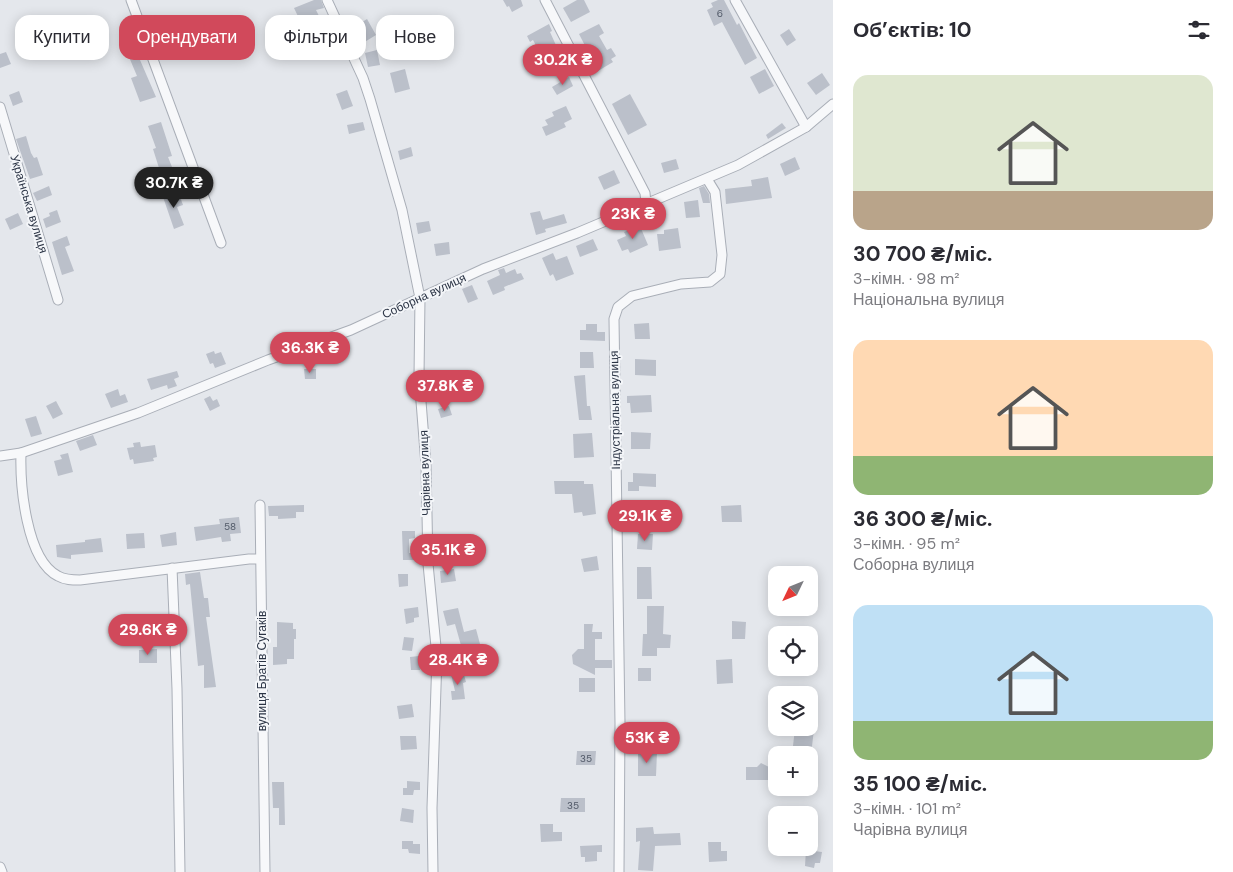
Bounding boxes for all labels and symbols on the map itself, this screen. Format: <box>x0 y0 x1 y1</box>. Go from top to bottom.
house number: 6 <box>717 7 723 20</box>
pin: 30.2K ₴ <box>517 44 609 86</box>
street label: Українська вулиця <box>6 153 52 255</box>
pin: 30.7K ₴ <box>128 166 220 209</box>
pin: 23K ₴ <box>598 198 668 240</box>
street label: Соборна вулиця <box>379 270 469 322</box>
pin: 36.3K ₴ <box>264 332 356 374</box>
street label: Індустріальна вулиця <box>606 350 624 470</box>
pin: 37.8K ₴ <box>399 370 491 412</box>
street label: Чарівна вулиця <box>416 430 434 516</box>
pin: 29.1K ₴ <box>599 500 691 542</box>
house number: 58 <box>224 520 236 533</box>
pin: 35.1K ₴ <box>402 534 494 576</box>
north arrow <box>768 566 818 616</box>
street label: вулиця Братів Сугаків <box>254 611 270 731</box>
pin: 29.6K ₴ <box>102 614 194 656</box>
pin: 28.4K ₴ <box>412 644 504 686</box>
pin: 53K ₴ <box>612 722 682 764</box>
house number: 35 <box>580 752 592 765</box>
house number: 35 <box>567 799 579 812</box>

